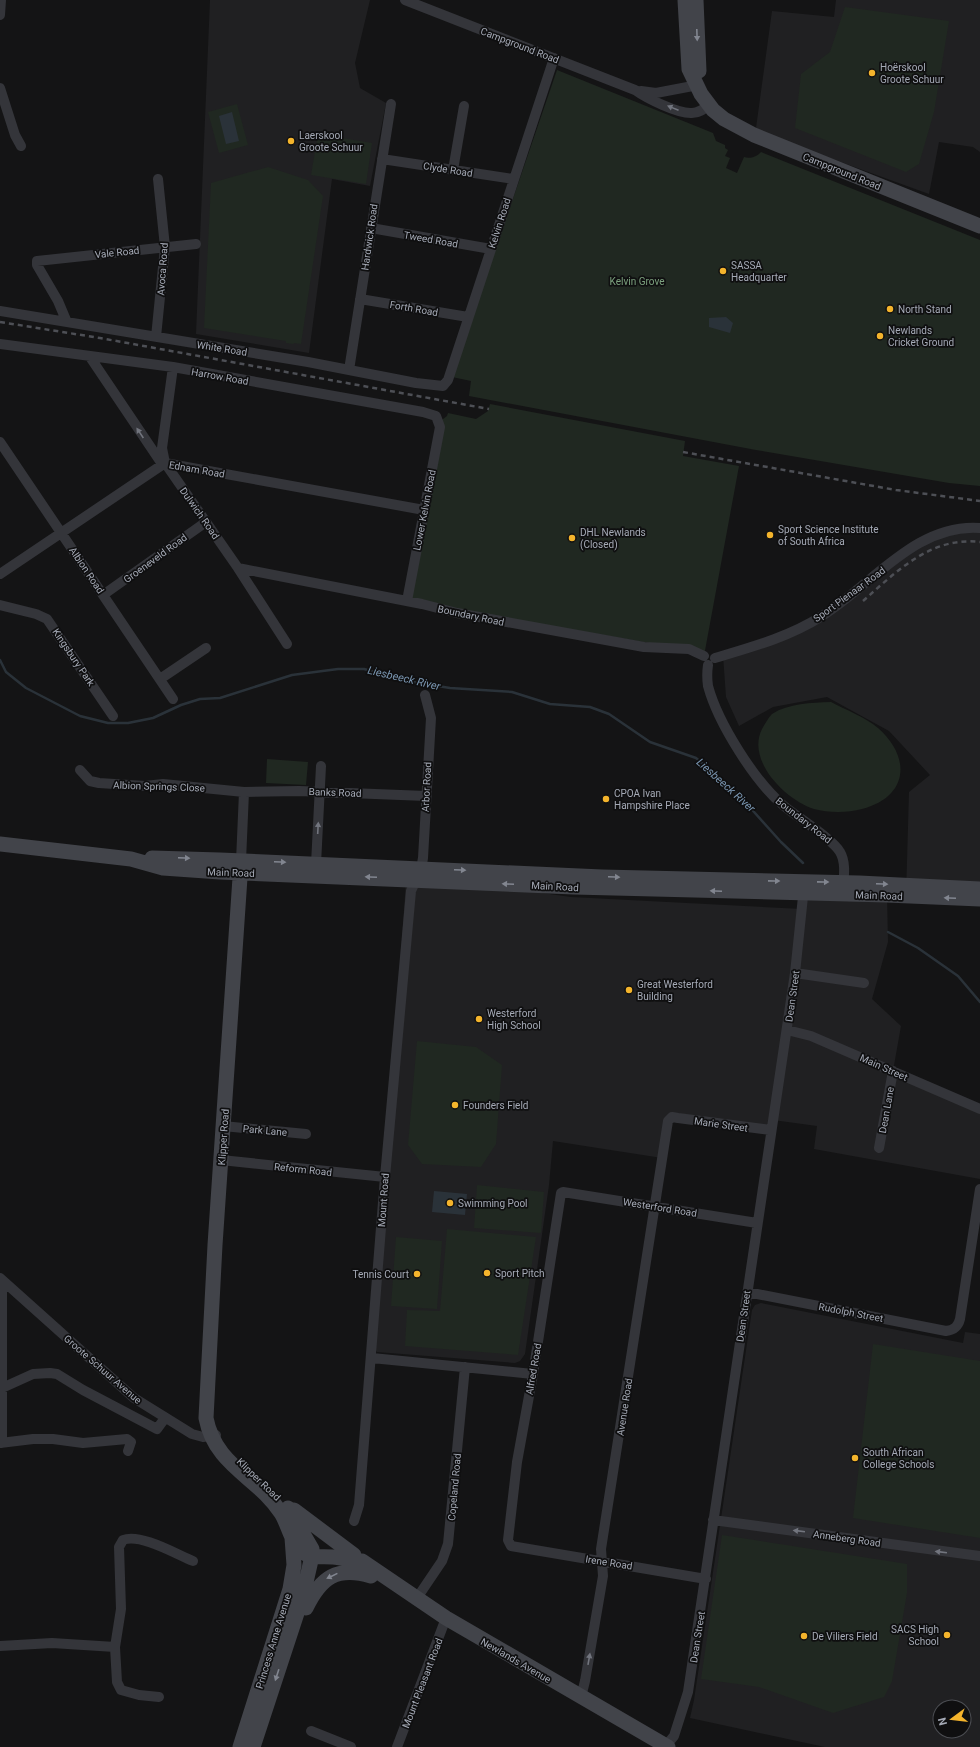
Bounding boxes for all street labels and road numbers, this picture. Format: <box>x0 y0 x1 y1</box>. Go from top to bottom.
street label: Campground Road <box>479 25 561 65</box>
street label: Campground Road <box>801 151 882 192</box>
street label: Clyde Road <box>422 160 473 179</box>
street label: Kelvin Road <box>486 197 513 250</box>
street label: Hardwick Road <box>359 203 380 271</box>
street label: Tweed Road <box>403 229 459 250</box>
street label: Avoca Road <box>155 242 170 296</box>
street label: Vale Road <box>94 245 140 260</box>
street label: Forth Road <box>389 299 439 318</box>
street label: White Road <box>196 339 248 358</box>
street label: Harrow Road <box>190 366 249 387</box>
street label: Ednam Road <box>168 459 226 480</box>
street label: Lower Kelvin Road <box>411 469 438 551</box>
street label: Dulwich Road <box>178 485 221 541</box>
street label: Groeneveld Road <box>122 532 189 585</box>
street label: Albion Road <box>67 545 106 596</box>
street label: Sport Pienaar Road <box>811 565 887 624</box>
street label: Boundary Road <box>437 603 505 628</box>
street label: Kingsbury Park <box>50 626 97 689</box>
street label: Arbor Road <box>420 762 433 812</box>
street label: Albion Springs Close <box>113 779 205 794</box>
street label: Banks Road <box>308 786 362 799</box>
street label: Boundary Road <box>774 795 834 846</box>
street label: Main Road <box>207 866 255 879</box>
street label: Main Road <box>531 880 579 893</box>
street label: Main Road <box>855 889 903 902</box>
street label: Dean Street <box>783 970 802 1022</box>
street label: Main Street <box>858 1052 909 1083</box>
street label: Dean Lane <box>877 1086 896 1134</box>
street label: Klipper Road <box>216 1108 231 1166</box>
street label: Marie Street <box>693 1115 749 1134</box>
street label: Park Lane <box>242 1123 287 1138</box>
street label: Reform Road <box>273 1161 332 1178</box>
street label: Mount Road <box>376 1173 391 1227</box>
street label: Westerford Road <box>622 1196 698 1219</box>
street label: Dean Street <box>734 1290 753 1342</box>
street label: Rudolph Street <box>818 1301 884 1324</box>
street label: Groote Schuur Avenue <box>62 1333 144 1406</box>
street label: Alfred Road <box>524 1342 543 1396</box>
street label: Avenue Road <box>615 1378 634 1437</box>
street label: Copeland Road <box>446 1453 463 1521</box>
street label: Klipper Road <box>235 1456 283 1503</box>
street label: Anneberg Road <box>812 1528 881 1549</box>
street label: Irene Road <box>585 1553 633 1572</box>
street label: Princess Anne Avenue <box>254 1592 293 1690</box>
street label: Dean Street <box>688 1611 707 1663</box>
street label: Newlands Avenue <box>479 1636 553 1685</box>
street label: Mount Pleasant Road <box>400 1637 445 1730</box>

